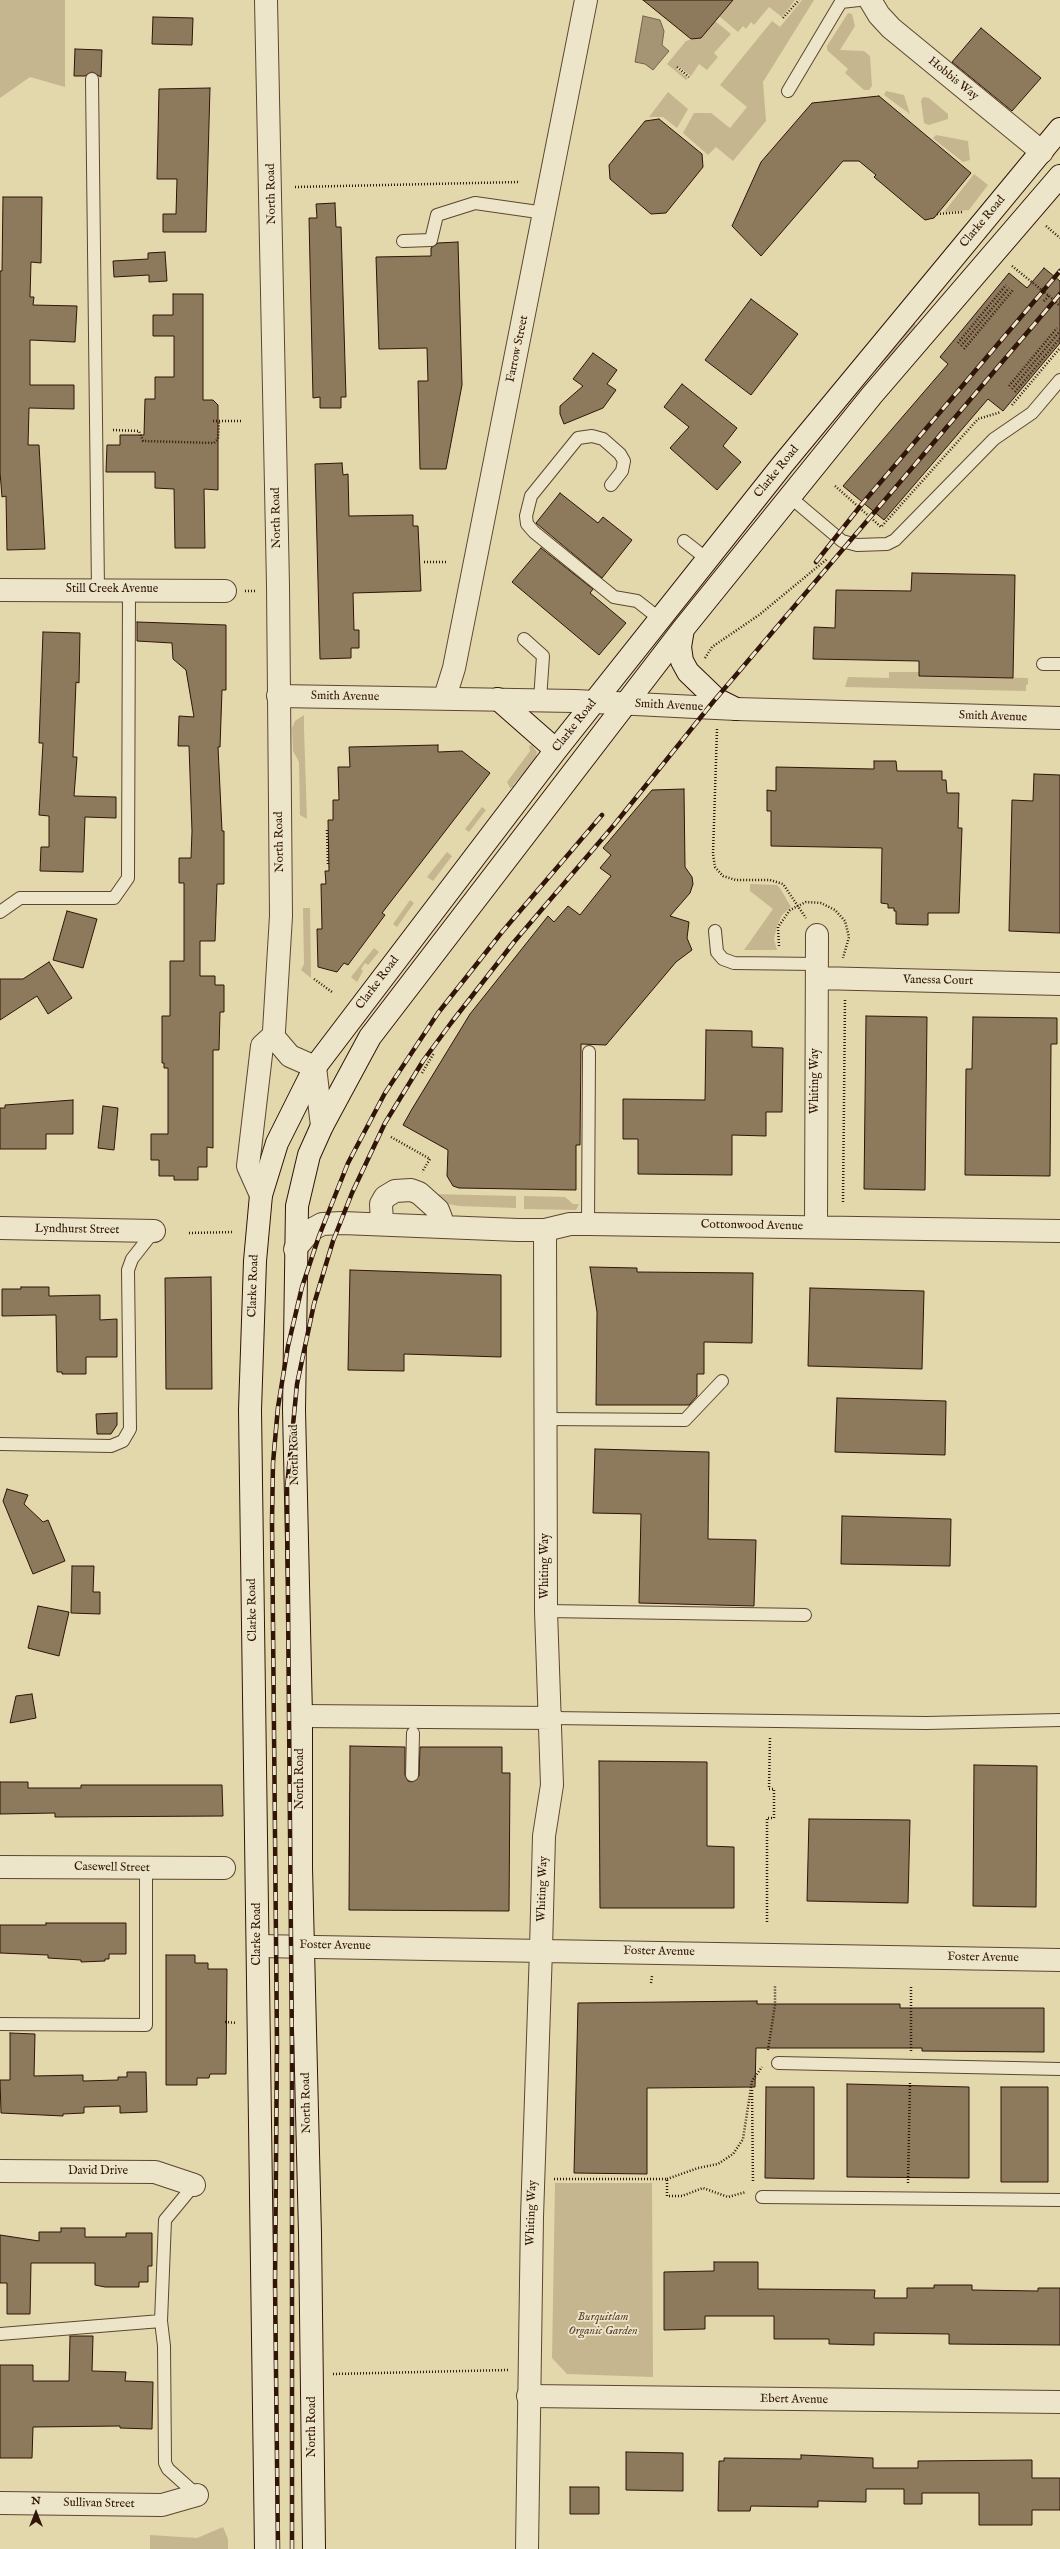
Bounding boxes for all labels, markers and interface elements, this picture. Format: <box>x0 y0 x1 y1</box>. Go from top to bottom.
street label: Hobbis Way <box>925 54 981 104</box>
street label: North Road <box>264 163 280 225</box>
street label: Clarke Road <box>957 193 1009 251</box>
street label: Farrow Street <box>504 314 532 384</box>
street label: Clarke Road <box>752 443 802 501</box>
street label: North Road <box>269 487 285 549</box>
street label: Still Creek Avenue <box>66 583 158 597</box>
street label: Smith Avenue <box>311 689 379 705</box>
street label: Clarke Road <box>550 697 600 755</box>
street label: Smith Avenue <box>634 697 704 715</box>
street label: Smith Avenue <box>959 709 1027 725</box>
street label: North Road <box>272 811 288 873</box>
street label: Clarke Road <box>353 954 403 1012</box>
street label: Vanessa Court <box>903 973 973 989</box>
street label: Whiting Way <box>809 1048 823 1114</box>
street label: Cottonwood Avenue <box>701 1218 803 1234</box>
street label: Lyndhurst Street <box>35 1222 119 1238</box>
street label: Clarke Road <box>246 1254 262 1318</box>
street label: North Road <box>287 1424 303 1486</box>
street label: Whiting Way <box>539 1533 553 1599</box>
street label: Clarke Road <box>245 1578 261 1642</box>
street label: North Road <box>294 1748 308 1810</box>
street label: Whiting Way <box>535 1856 551 1922</box>
street label: Casewell Street <box>74 1860 150 1876</box>
street label: Clarke Road <box>251 1902 265 1966</box>
street label: Foster Avenue <box>299 1938 371 1954</box>
street label: Foster Avenue <box>623 1944 695 1960</box>
street label: Foster Avenue <box>947 1950 1019 1966</box>
street label: North Road <box>299 2072 315 2134</box>
street label: David Drive <box>68 2165 128 2179</box>
street label: Whiting Way <box>524 2180 540 2246</box>
park label: Burquitlam Organic Garden <box>568 2311 638 2339</box>
street label: Ebert Avenue <box>760 2392 828 2408</box>
street label: North Road <box>306 2396 320 2458</box>
north arrow <box>16 2493 56 2533</box>
text: N <box>31 2494 41 2508</box>
street label: Sullivan Street <box>63 2496 135 2512</box>

